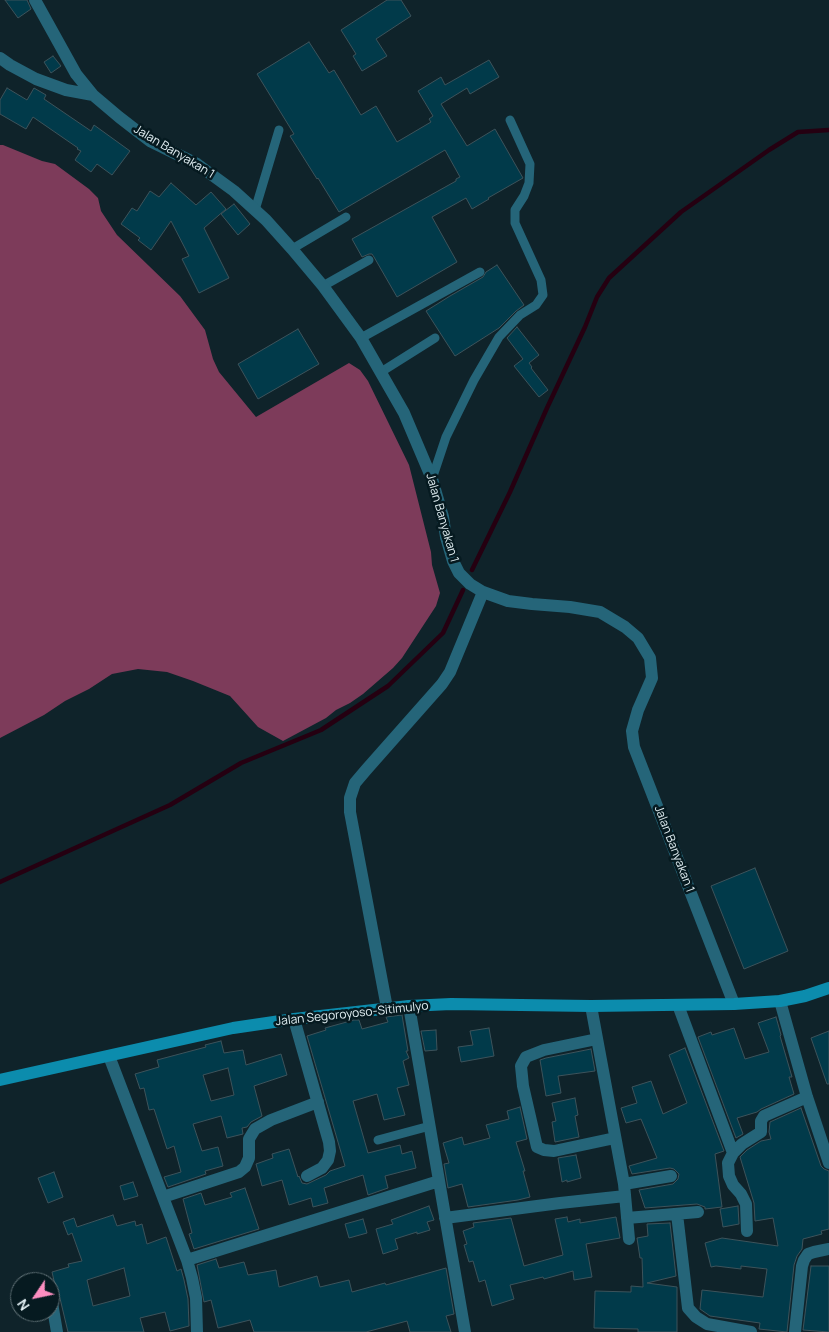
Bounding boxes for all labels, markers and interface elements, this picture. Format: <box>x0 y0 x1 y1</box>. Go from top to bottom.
street label: Jalan Banyakan 1 <box>131 122 217 182</box>
street label: Jalan Banyakan 1 <box>422 472 462 564</box>
street label: Jalan Banyakan 1 <box>651 804 697 894</box>
street label: Jalan Segoroyoso-Sitimulyo <box>275 999 429 1029</box>
north arrow <box>10 1272 60 1322</box>
text: N <box>12 1296 34 1315</box>

